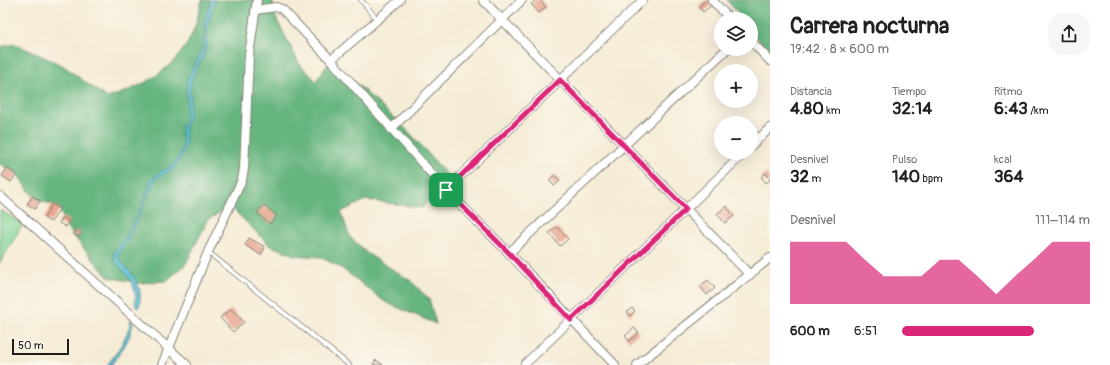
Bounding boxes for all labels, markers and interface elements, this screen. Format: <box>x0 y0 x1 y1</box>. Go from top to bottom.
map controls <box>714 12 758 160</box>
button: layers <box>714 12 758 56</box>
text: Carrera nocturna <box>790 12 949 40</box>
button: share <box>1048 13 1090 55</box>
text: 19:42 · 8 × 600 m <box>790 41 889 57</box>
button: + <box>714 64 758 108</box>
text: Distancia <box>790 85 832 98</box>
text: Tiempo <box>892 85 926 98</box>
text: Ritmo <box>994 85 1022 98</box>
text: 4.80 <box>790 98 824 119</box>
text: 32:14 <box>892 98 932 119</box>
text: 6:43 <box>994 98 1028 119</box>
text: km <box>824 104 841 117</box>
text: /km <box>1028 104 1048 117</box>
button: − <box>714 116 758 160</box>
text: Desnivel <box>790 153 829 166</box>
text: Pulso <box>892 153 917 166</box>
text: kcal <box>994 153 1012 166</box>
text: 32 <box>790 166 809 187</box>
text: 140 <box>892 166 920 187</box>
text: 364 <box>994 166 1023 187</box>
text: m <box>809 172 821 185</box>
text: bpm <box>920 172 943 185</box>
pin <box>429 173 463 207</box>
icon: arrive <box>435 179 457 201</box>
text: Desnivel <box>790 212 836 228</box>
text: 111–114 m <box>1035 212 1090 228</box>
text: 600 m <box>790 323 830 339</box>
text: 6:51 <box>854 323 877 339</box>
scale bar <box>12 337 69 356</box>
text: 50 m <box>18 339 44 352</box>

